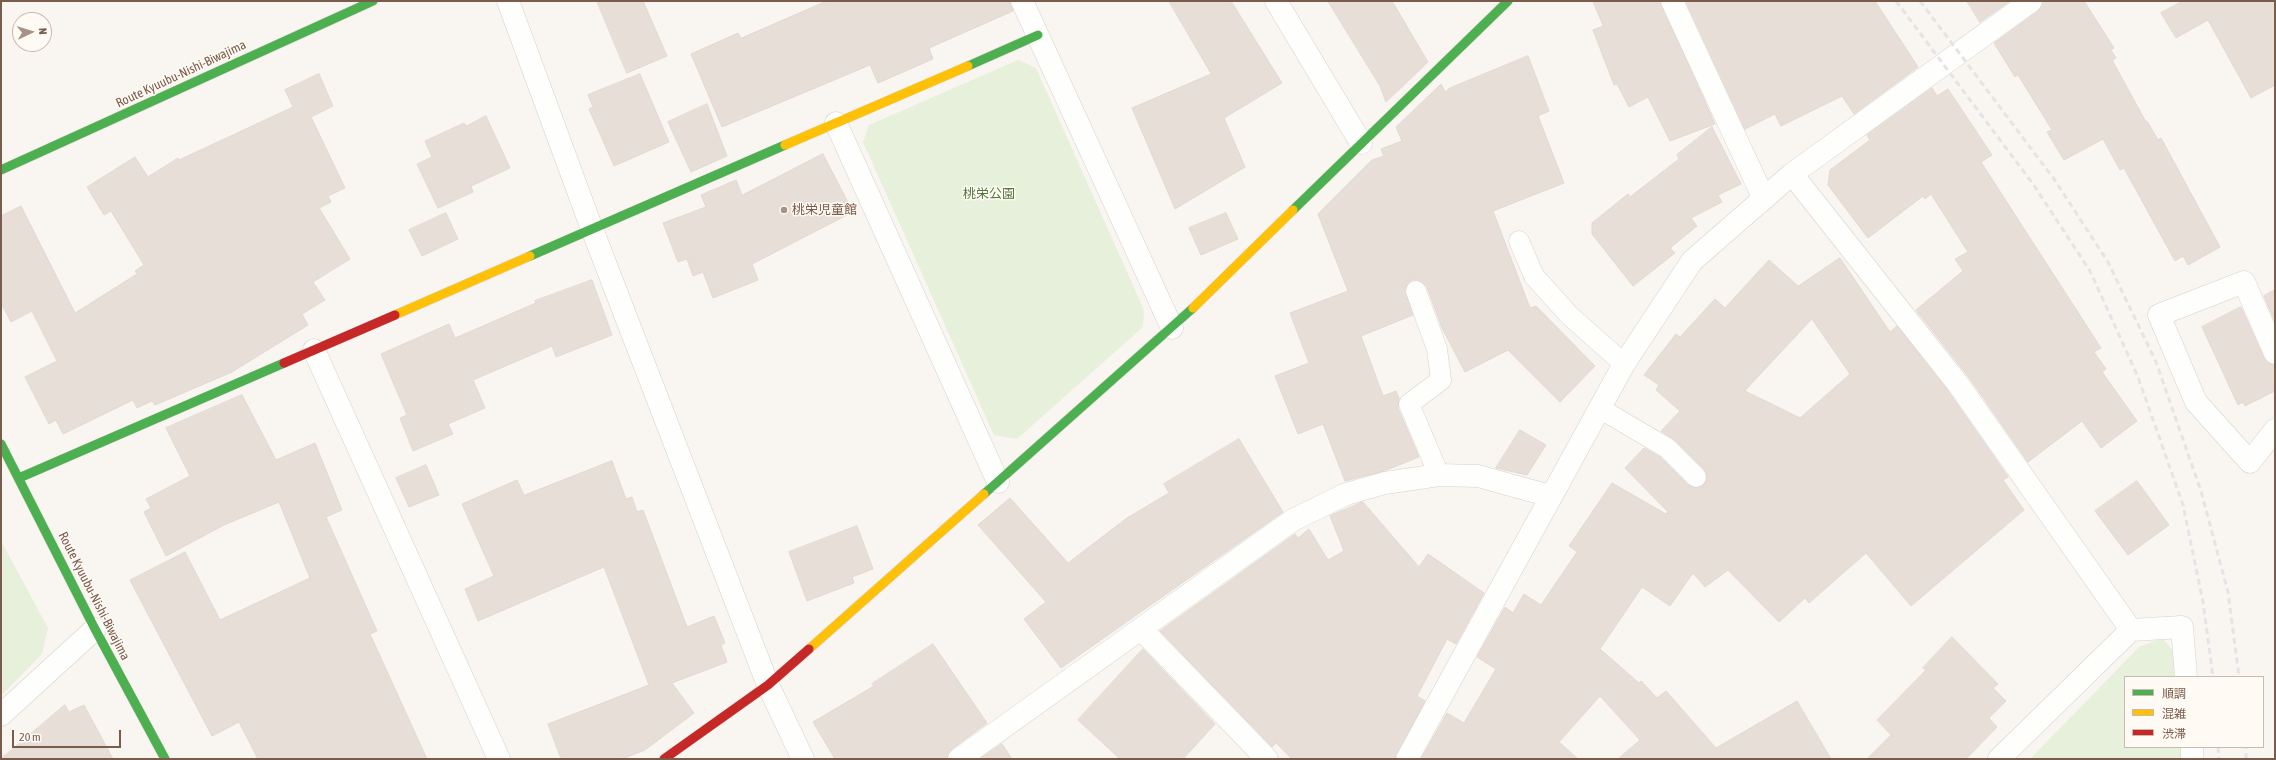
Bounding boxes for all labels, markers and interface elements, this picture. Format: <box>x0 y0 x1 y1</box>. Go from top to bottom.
north arrow <box>12 12 52 52</box>
text: N <box>37 28 49 35</box>
street label: Route Kyuubu-Nishi-Biwajima <box>113 37 249 111</box>
park label: 桃栄公園 <box>963 186 1015 202</box>
place label: 桃栄児童館 <box>792 202 857 218</box>
marker: 桃栄児童館 <box>779 205 789 215</box>
street label: Route Kyuubu-Nishi-Biwajima <box>55 529 133 663</box>
legend <box>2124 676 2264 748</box>
text: 順調 <box>2162 687 2186 701</box>
text: 混雑 <box>2162 707 2186 721</box>
scale bar <box>14 722 123 748</box>
text: 渋滞 <box>2162 727 2186 741</box>
text: 20 m <box>19 730 41 744</box>

